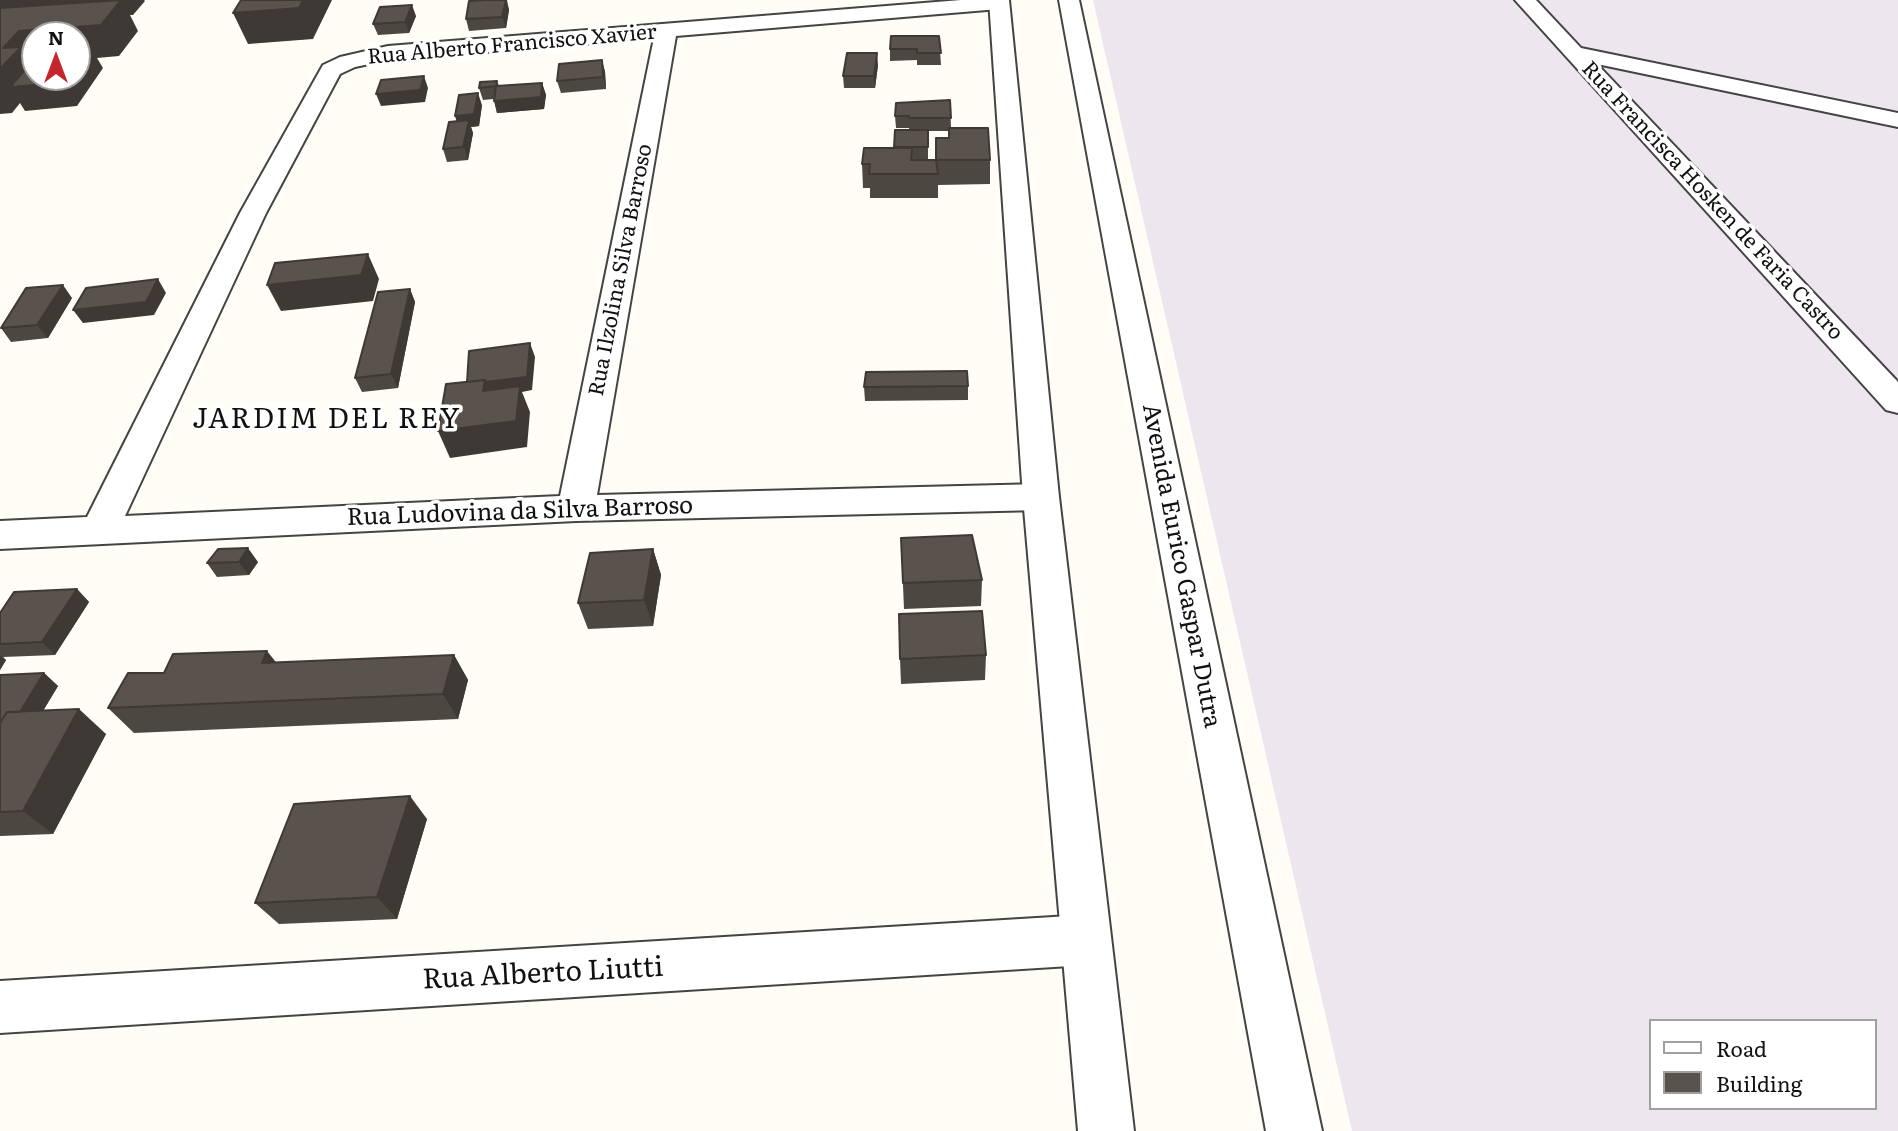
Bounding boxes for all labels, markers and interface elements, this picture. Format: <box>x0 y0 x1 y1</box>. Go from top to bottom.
street label: Rua Alberto Francisco Xavier <box>366 20 658 70</box>
north arrow <box>21 21 91 91</box>
text: N <box>48 23 64 51</box>
street label: Rua Francisca Hosken de Faria Castro <box>1576 56 1848 346</box>
street label: Rua Ilzolina Silva Barroso <box>584 142 658 398</box>
street label: Avenida Eurico Gaspar Dutra <box>1135 402 1227 730</box>
district label: JARDIM DEL REY <box>194 403 460 437</box>
street label: Rua Ludovina da Silva Barroso <box>346 492 694 532</box>
street label: Rua Alberto Liutti <box>422 951 664 997</box>
legend <box>1650 1019 1877 1110</box>
text: Road <box>1716 1032 1767 1063</box>
text: Building <box>1716 1067 1802 1098</box>

